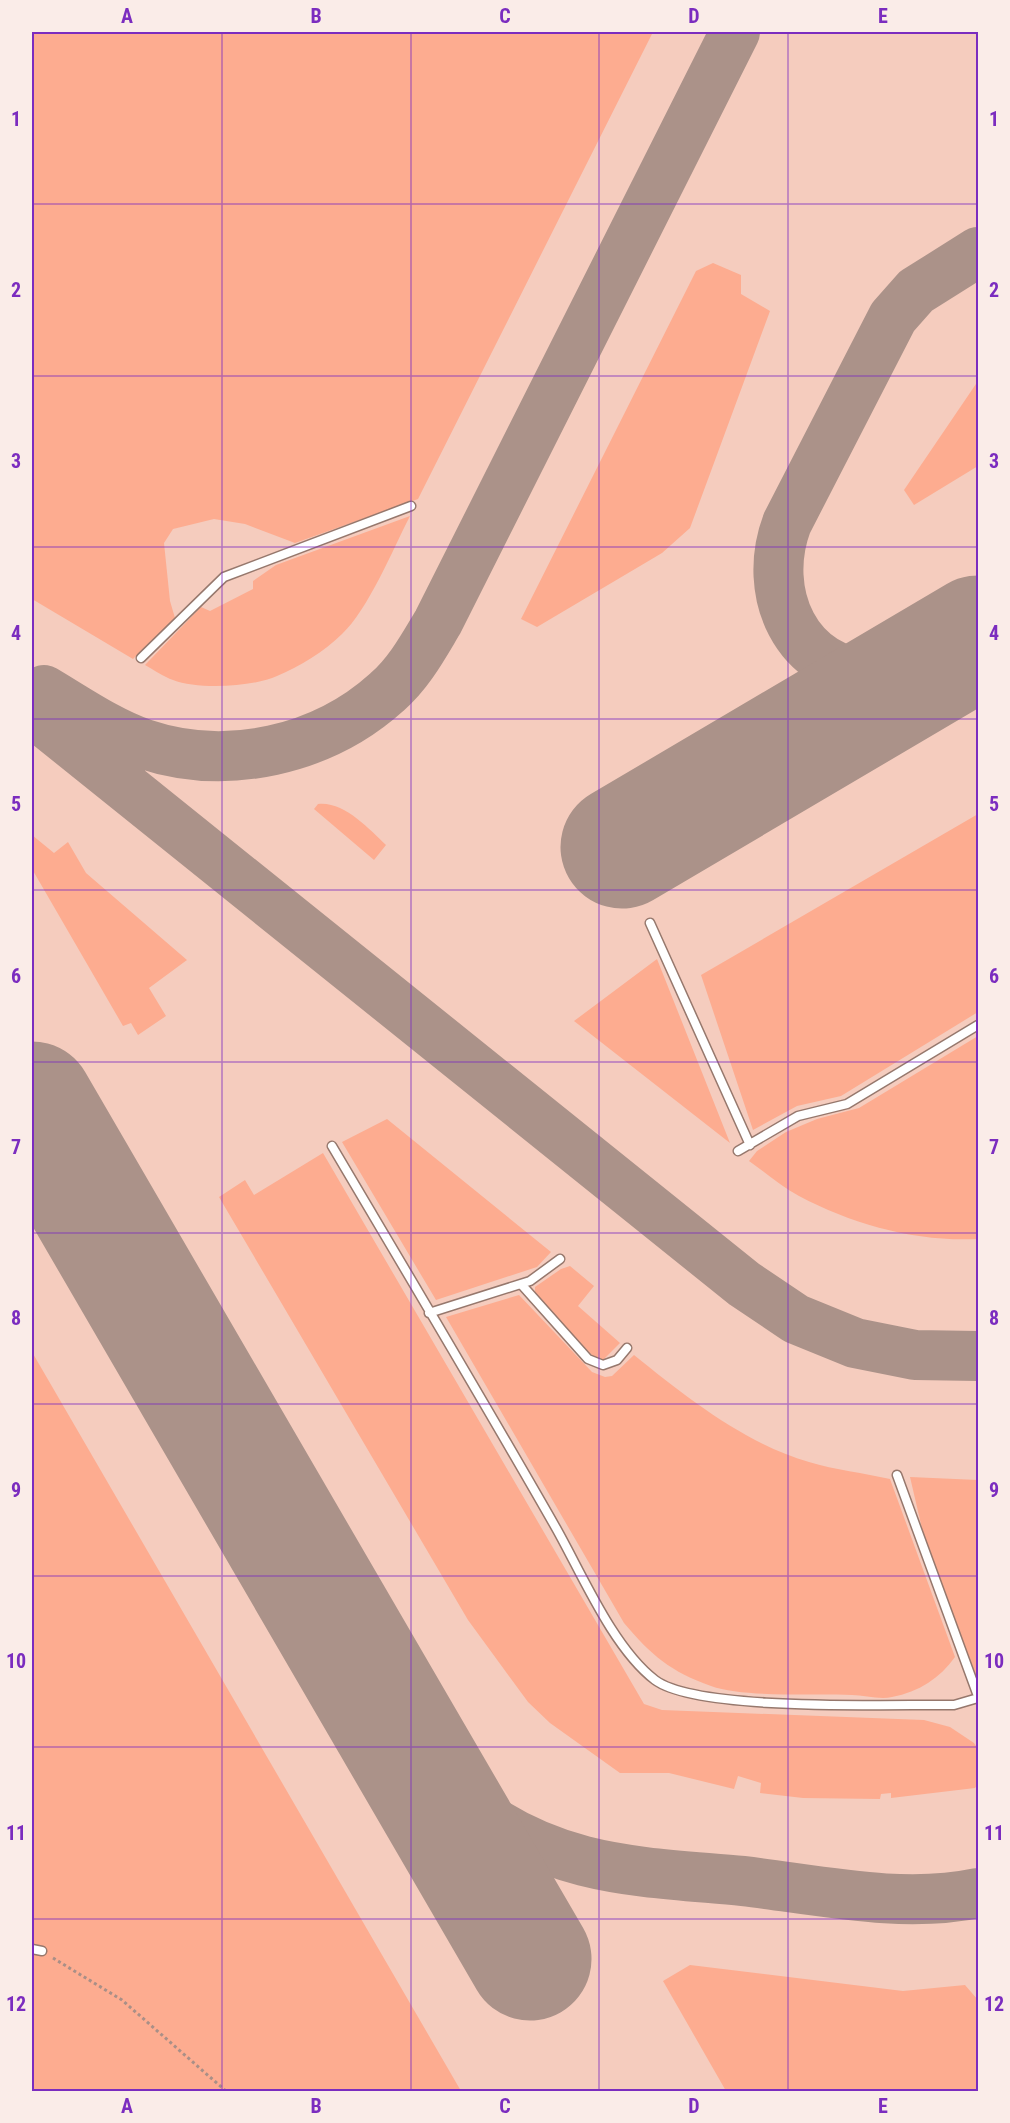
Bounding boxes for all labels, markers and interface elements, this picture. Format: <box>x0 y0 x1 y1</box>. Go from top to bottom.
text: A <box>121 4 133 28</box>
text: B <box>310 4 322 28</box>
text: C <box>499 4 511 28</box>
text: D <box>688 4 700 28</box>
text: E <box>878 4 888 28</box>
text: 1 <box>11 107 21 131</box>
text: 1 <box>989 107 999 131</box>
text: 2 <box>11 278 21 302</box>
text: 2 <box>989 278 999 302</box>
text: 3 <box>11 449 21 473</box>
text: 3 <box>989 449 999 473</box>
text: 4 <box>11 621 21 645</box>
text: 4 <box>989 621 999 645</box>
text: 5 <box>11 792 21 816</box>
text: 5 <box>989 792 999 816</box>
text: 6 <box>11 964 21 988</box>
text: 6 <box>989 964 999 988</box>
text: 7 <box>11 1135 21 1159</box>
text: 7 <box>989 1135 999 1159</box>
text: 8 <box>11 1306 21 1330</box>
text: 8 <box>989 1306 999 1330</box>
text: 9 <box>11 1478 21 1502</box>
text: 9 <box>989 1478 999 1502</box>
text: 10 <box>6 1649 26 1673</box>
text: 10 <box>984 1649 1004 1673</box>
text: 11 <box>6 1821 26 1845</box>
text: 11 <box>984 1821 1004 1845</box>
text: 12 <box>6 1992 26 2016</box>
text: 12 <box>984 1992 1004 2016</box>
text: A <box>121 2094 133 2118</box>
text: B <box>310 2094 322 2118</box>
text: C <box>499 2094 511 2118</box>
text: D <box>688 2094 700 2118</box>
text: E <box>878 2094 888 2118</box>

